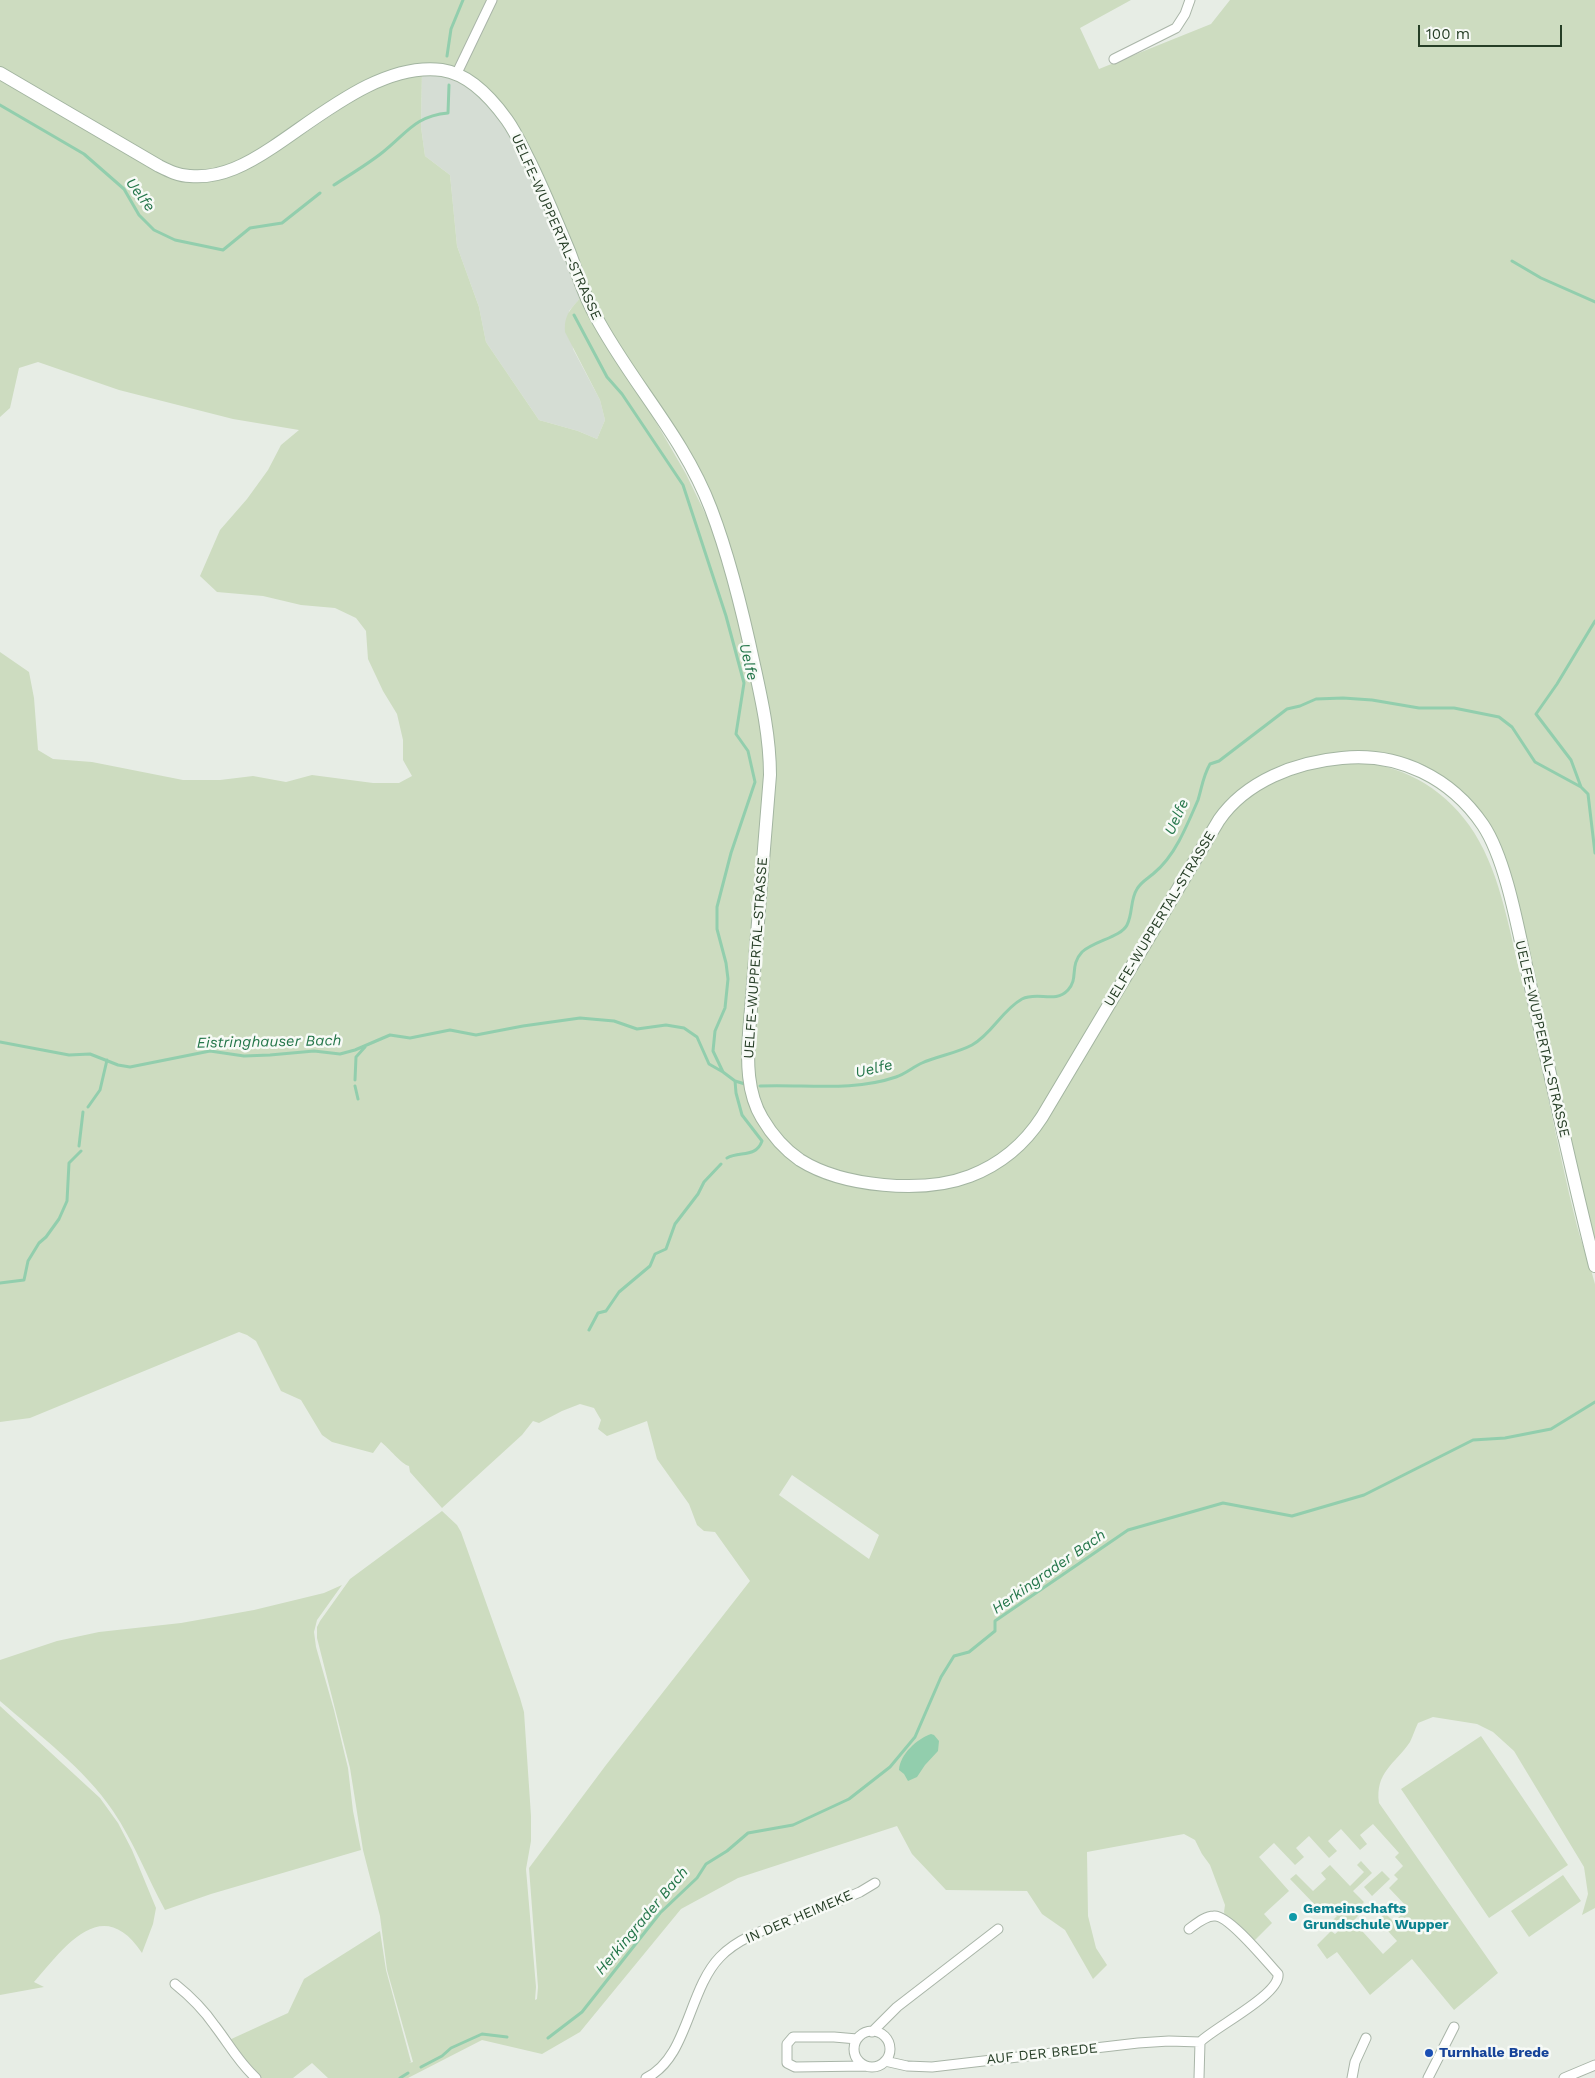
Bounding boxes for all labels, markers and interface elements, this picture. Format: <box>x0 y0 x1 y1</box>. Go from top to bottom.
scale bar <box>1420 15 1564 47</box>
text: 100 m <box>1426 25 1470 43</box>
street label: UELFE-WUPPERTAL-STRASSE <box>507 131 605 323</box>
water label: Uelfe <box>121 175 159 215</box>
water label: Uelfe <box>735 642 761 682</box>
water label: Uelfe <box>1161 796 1193 838</box>
street label: UELFE-WUPPERTAL-STRASSE <box>1101 828 1219 1010</box>
street label: UELFE-WUPPERTAL-STRASSE <box>741 857 771 1059</box>
street label: UELFE-WUPPERTAL-STRASSE <box>1511 939 1573 1139</box>
water label: Eistringhauser Bach <box>196 1032 342 1052</box>
water label: Uelfe <box>854 1056 894 1082</box>
water label: Herkingrader Bach <box>989 1526 1109 1618</box>
water label: Herkingrader Bach <box>592 1864 692 1978</box>
street label: IN DER HEIMEKE <box>743 1887 855 1947</box>
place label: Gemeinschafts Grundschule Wupper <box>1303 1901 1449 1934</box>
marker: Gemeinschafts Grundschule Wupper <box>1287 1911 1299 1923</box>
street label: AUF DER BREDE <box>986 2040 1098 2068</box>
place label: Turnhalle Brede <box>1439 2045 1549 2061</box>
marker: Turnhalle Brede <box>1423 2047 1435 2059</box>

